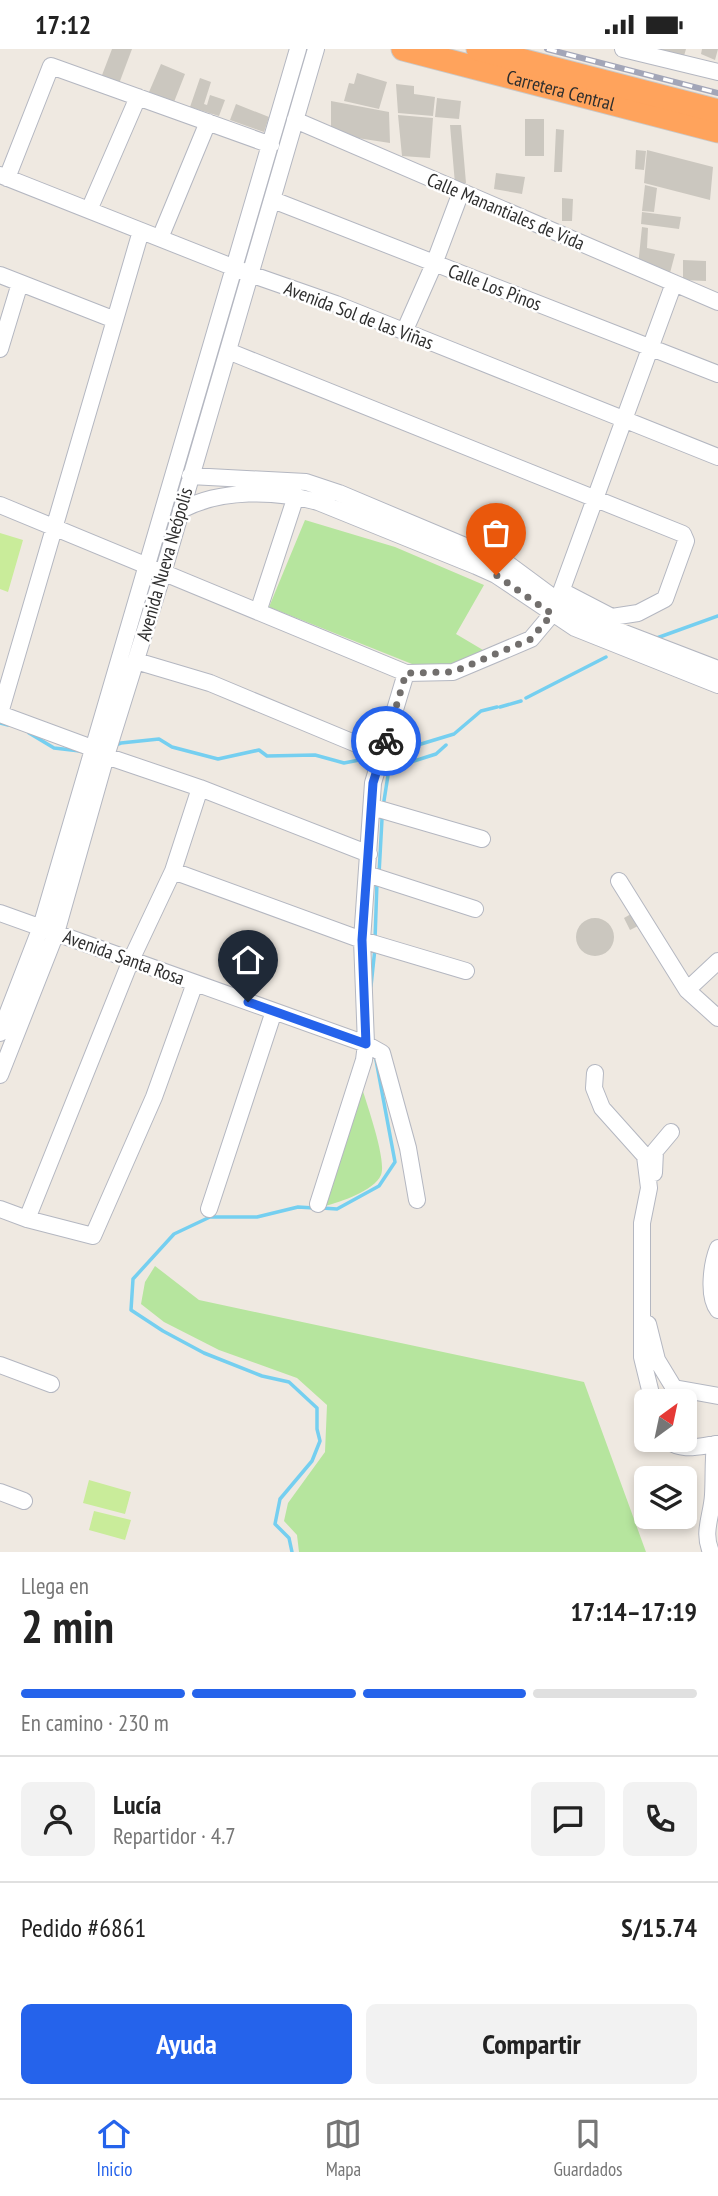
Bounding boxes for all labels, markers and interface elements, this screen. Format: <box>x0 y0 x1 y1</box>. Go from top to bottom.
text: 17:12 <box>35 8 91 41</box>
street label: Carretera Central <box>504 64 618 116</box>
street label: Calle Manantiales de Vida <box>424 167 588 255</box>
street label: Calle Los Pinos <box>445 258 545 316</box>
street label: Avenida Sol de las Viñas <box>281 275 437 355</box>
street label: Avenida Nueva Neópolis <box>131 485 197 643</box>
pin <box>466 503 526 575</box>
icon: bag <box>477 514 515 552</box>
courier <box>351 706 421 776</box>
icon: bike <box>367 722 405 760</box>
street label: Avenida Santa Rosa <box>60 924 188 990</box>
pin <box>218 930 278 1002</box>
icon: home <box>229 941 267 979</box>
north arrow <box>634 1389 696 1453</box>
map controls <box>634 1389 697 1529</box>
button: layers <box>634 1466 697 1529</box>
text: Llega en <box>21 1571 89 1600</box>
text: 17:14–17:19 <box>570 1595 697 1628</box>
text: 2 min <box>21 1596 114 1656</box>
text: En camino · 230 m <box>21 1708 169 1737</box>
button: person <box>21 1782 95 1856</box>
button: chat <box>531 1782 605 1856</box>
button: phone <box>623 1782 697 1856</box>
text: Lucía <box>113 1788 161 1821</box>
text: Repartidor · 4.7 <box>113 1821 236 1850</box>
text: Pedido #6861 <box>21 1911 146 1944</box>
text: S/15.74 <box>621 1911 697 1944</box>
button: Ayuda <box>21 2004 352 2084</box>
button: Compartir <box>366 2004 697 2084</box>
tab: Inicio <box>95 2115 133 2181</box>
tab: Mapa <box>324 2115 362 2181</box>
tab: Guardados <box>553 2115 623 2181</box>

